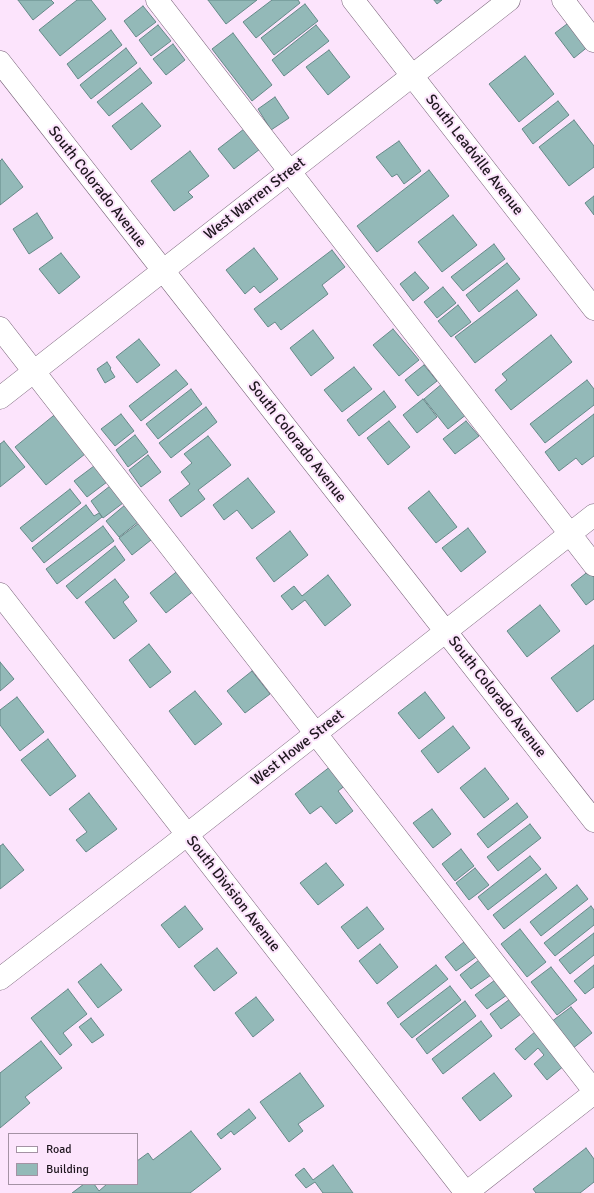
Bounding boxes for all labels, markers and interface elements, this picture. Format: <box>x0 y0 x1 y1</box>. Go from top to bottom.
street label: South Leadville Avenue <box>421 91 527 219</box>
street label: South Colorado Avenue <box>44 123 150 251</box>
street label: West Warren Street <box>201 154 309 244</box>
street label: South Colorado Avenue <box>244 378 350 506</box>
street label: South Colorado Avenue <box>444 633 550 761</box>
street label: West Howe Street <box>248 706 348 790</box>
street label: South Division Avenue <box>182 832 284 956</box>
legend <box>8 1133 138 1185</box>
text: Road <box>46 1142 72 1157</box>
text: Building <box>46 1162 89 1177</box>

